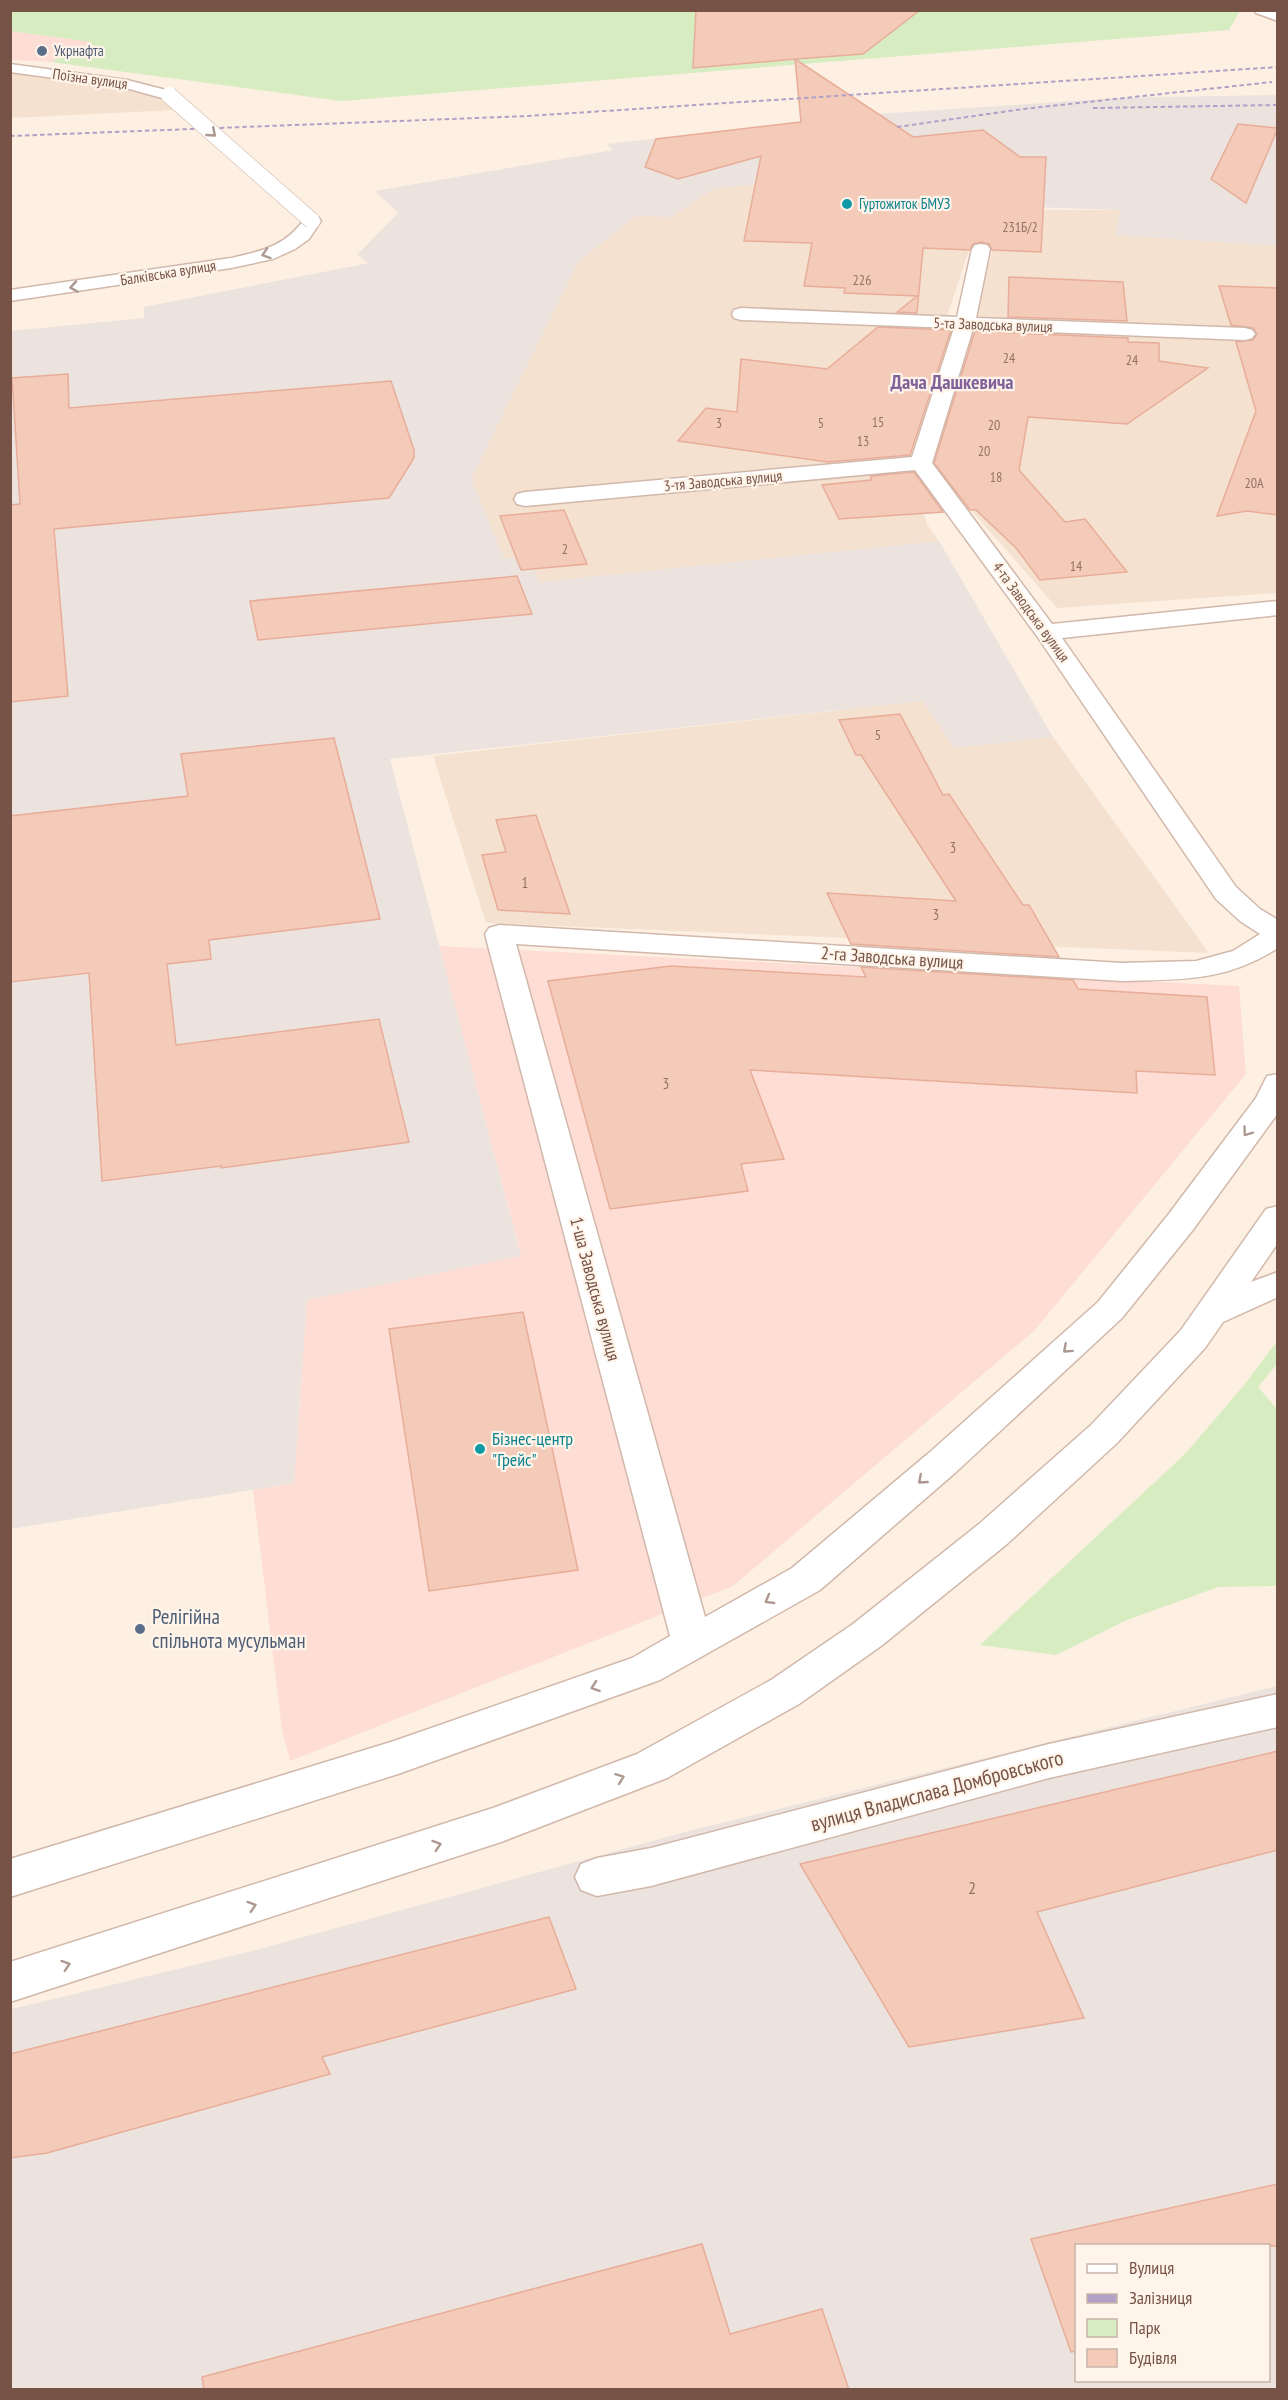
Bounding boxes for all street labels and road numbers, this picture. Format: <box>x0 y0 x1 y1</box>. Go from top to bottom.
street label: Поїзна вулиця <box>51 64 129 93</box>
street label: Балківська вулиця <box>119 256 217 289</box>
street label: 5-та Заводська вулиця <box>933 313 1053 336</box>
street label: 3-тя Заводська вулиця <box>663 466 783 495</box>
street label: 4-та Заводська вулиця <box>989 558 1074 666</box>
street label: 2-га Заводська вулиця <box>820 941 964 974</box>
street label: 1-ша Заводська вулиця <box>565 1214 626 1363</box>
street label: вулиця Владислава Домбровського <box>808 1744 1066 1837</box>

